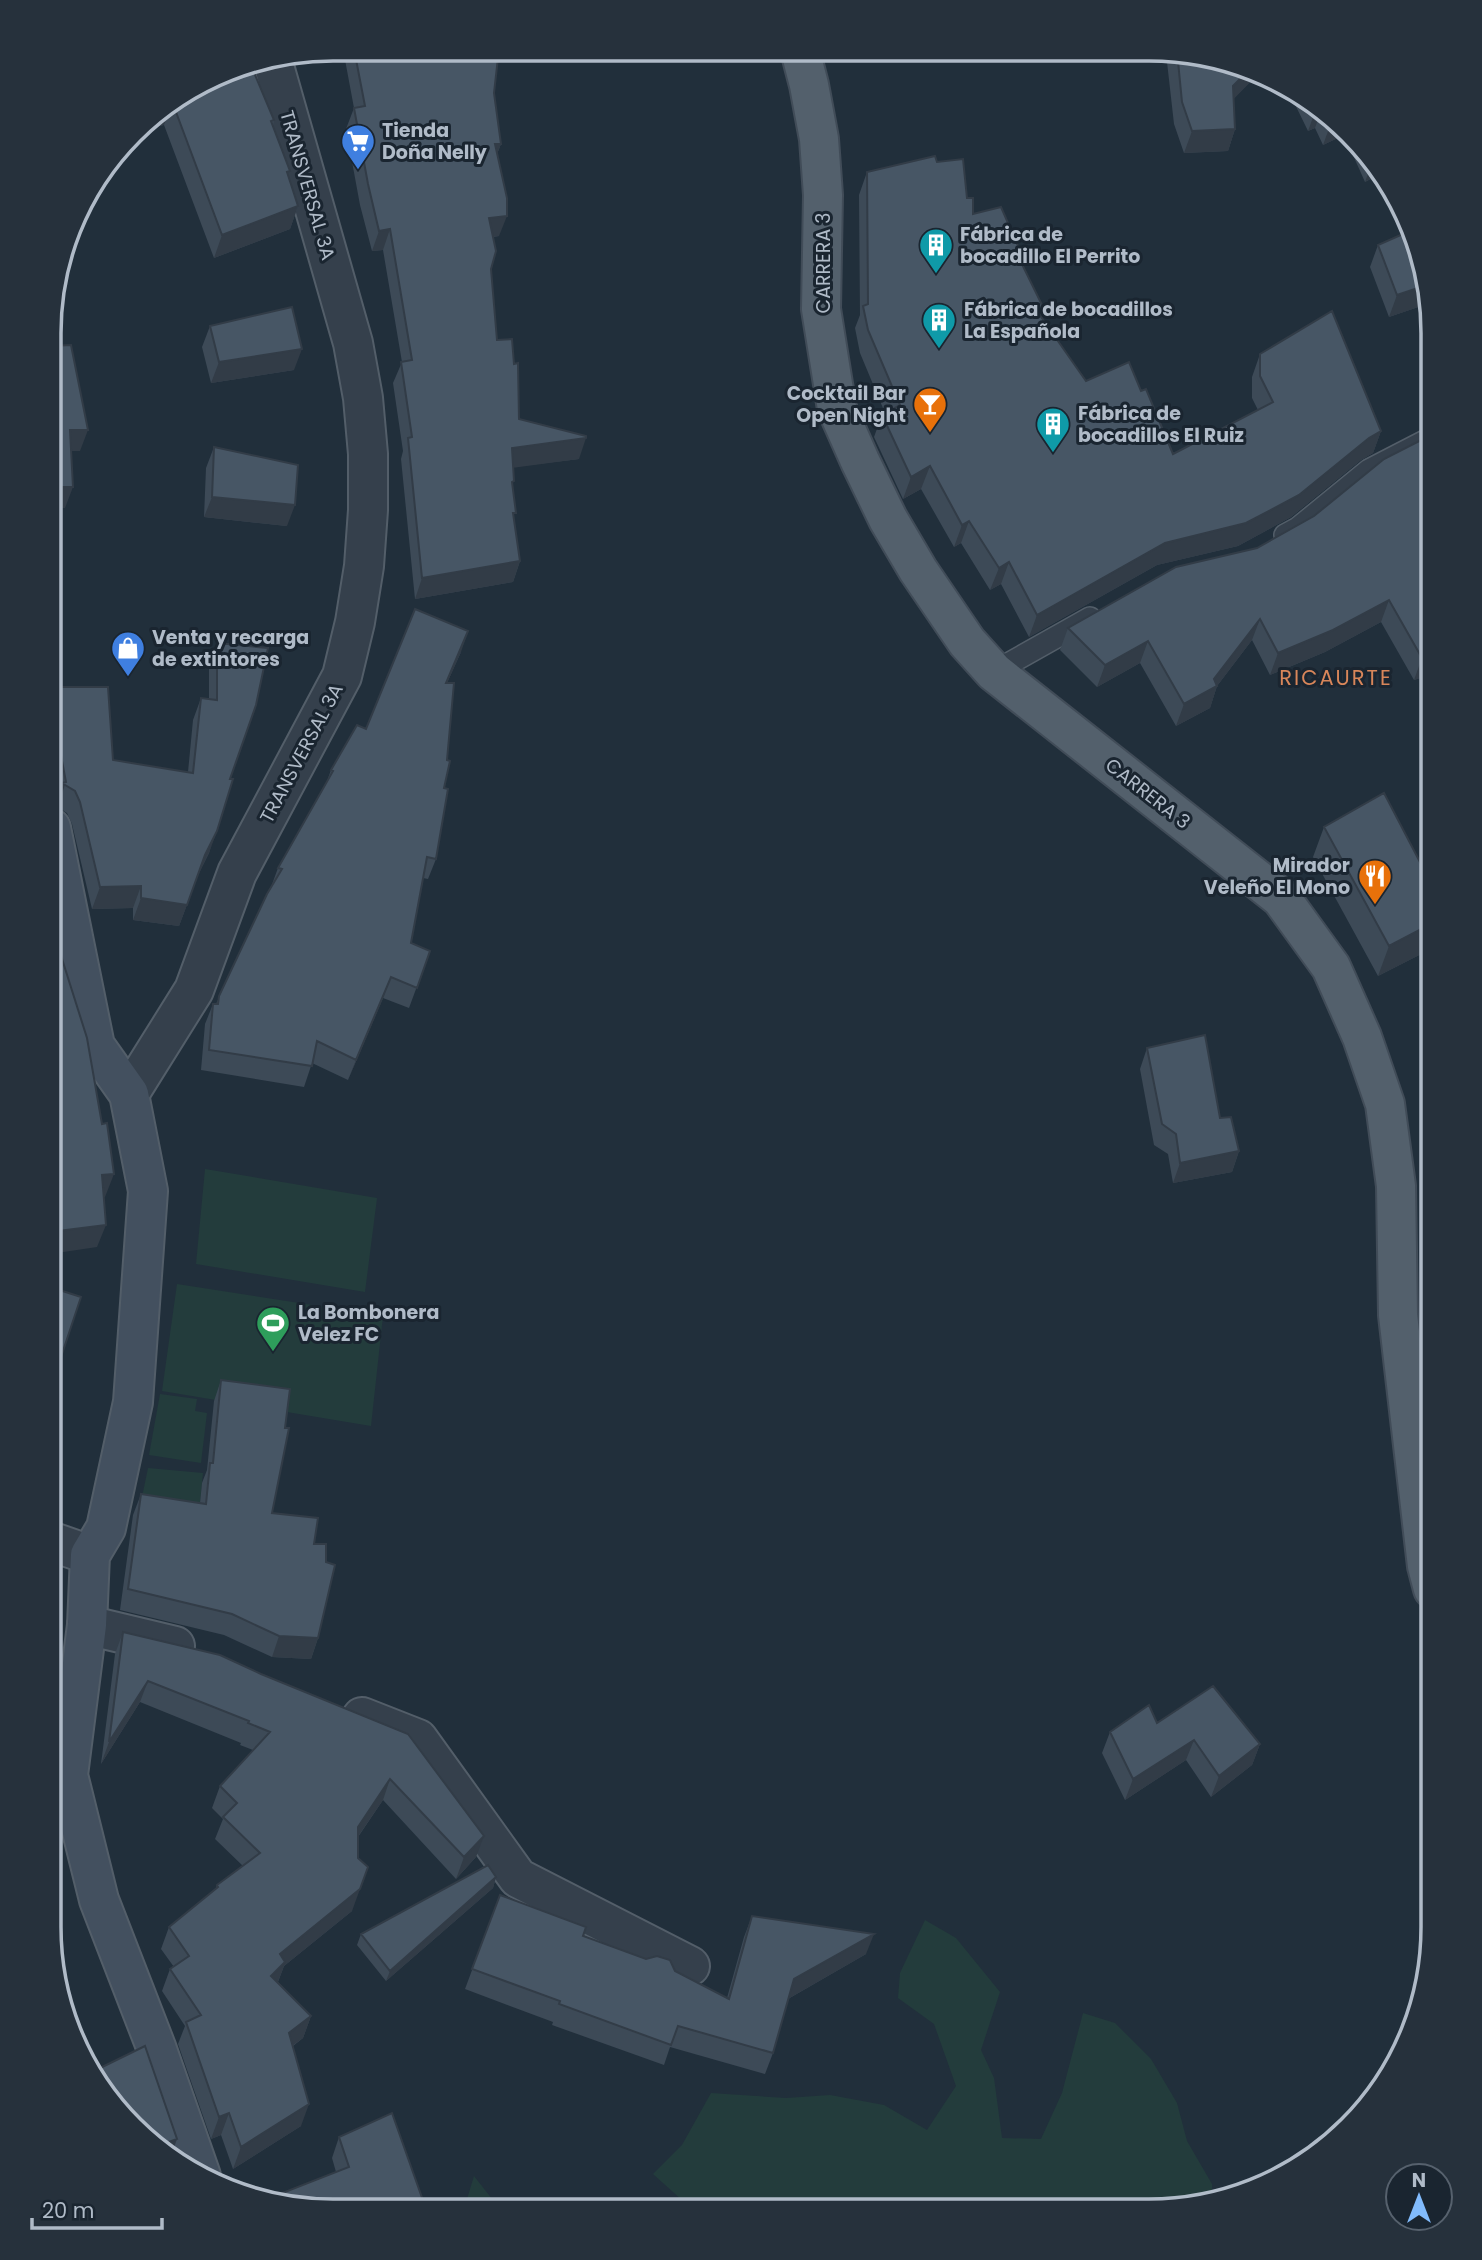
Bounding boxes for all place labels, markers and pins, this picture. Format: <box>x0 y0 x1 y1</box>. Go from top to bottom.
place label: Tienda Doña Nelly <box>382 117 488 166</box>
supermarket icon: Tienda Doña Nelly <box>339 122 377 171</box>
place label: Fábrica de bocadillo El Perrito <box>960 221 1140 270</box>
building icon: Fábrica de bocadillo El Perrito <box>917 226 955 275</box>
place label: Fábrica de bocadillos La Española <box>964 296 1173 345</box>
building icon: Fábrica de bocadillos La Española <box>920 301 958 350</box>
place label: Cocktail Bar Open Night <box>787 380 906 429</box>
bar icon: Cocktail Bar Open Night <box>911 385 949 434</box>
place label: Fábrica de bocadillos El Ruiz <box>1078 400 1244 449</box>
building icon: Fábrica de bocadillos El Ruiz <box>1034 405 1072 454</box>
place label: Venta y recarga de extintores <box>152 624 309 673</box>
shop icon: Venta y recarga de extintores <box>109 629 147 678</box>
place label: Mirador Veleño El Mono <box>1204 852 1350 901</box>
restaurant icon: Mirador Veleño El Mono <box>1356 857 1394 906</box>
place label: La Bombonera Velez FC <box>298 1299 439 1348</box>
sports icon: La Bombonera Velez FC <box>254 1304 292 1353</box>

